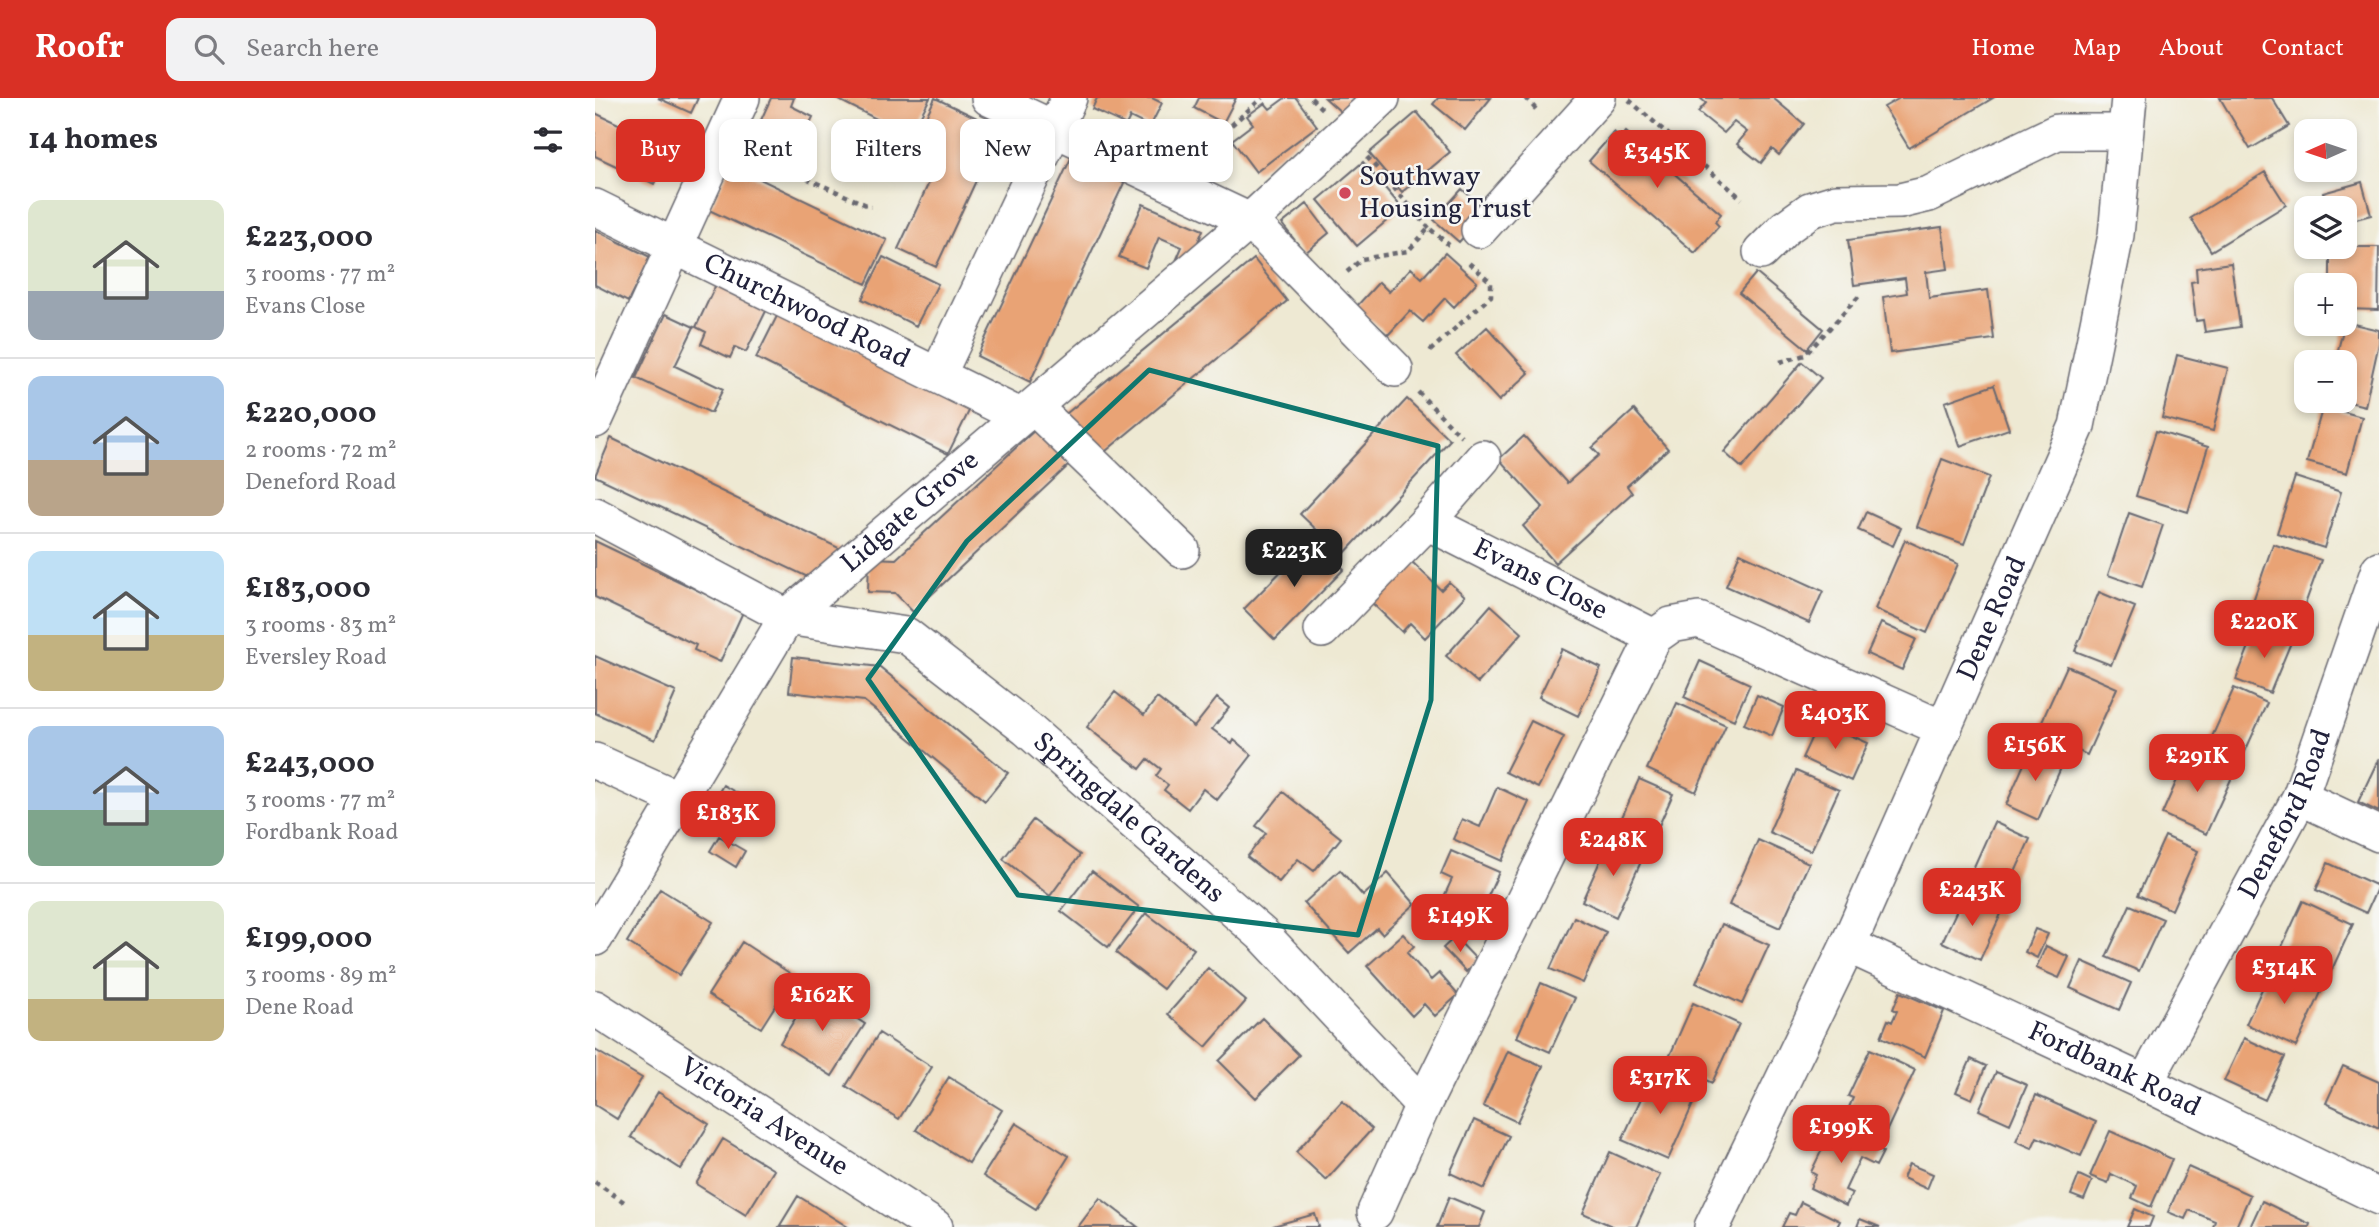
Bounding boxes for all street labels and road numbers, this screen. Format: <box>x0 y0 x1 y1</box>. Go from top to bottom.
street label: Churchwood Road <box>697 244 917 378</box>
street label: Lidgate Grove <box>832 441 988 582</box>
street label: Evans Close <box>1466 529 1615 630</box>
street label: Dene Road <box>1947 550 2037 687</box>
street label: Springdale Gardens <box>1024 723 1233 913</box>
street label: Deneford Road <box>2229 724 2342 906</box>
street label: Fordbank Road <box>2022 1012 2207 1127</box>
street label: Victoria Avenue <box>672 1048 856 1186</box>

